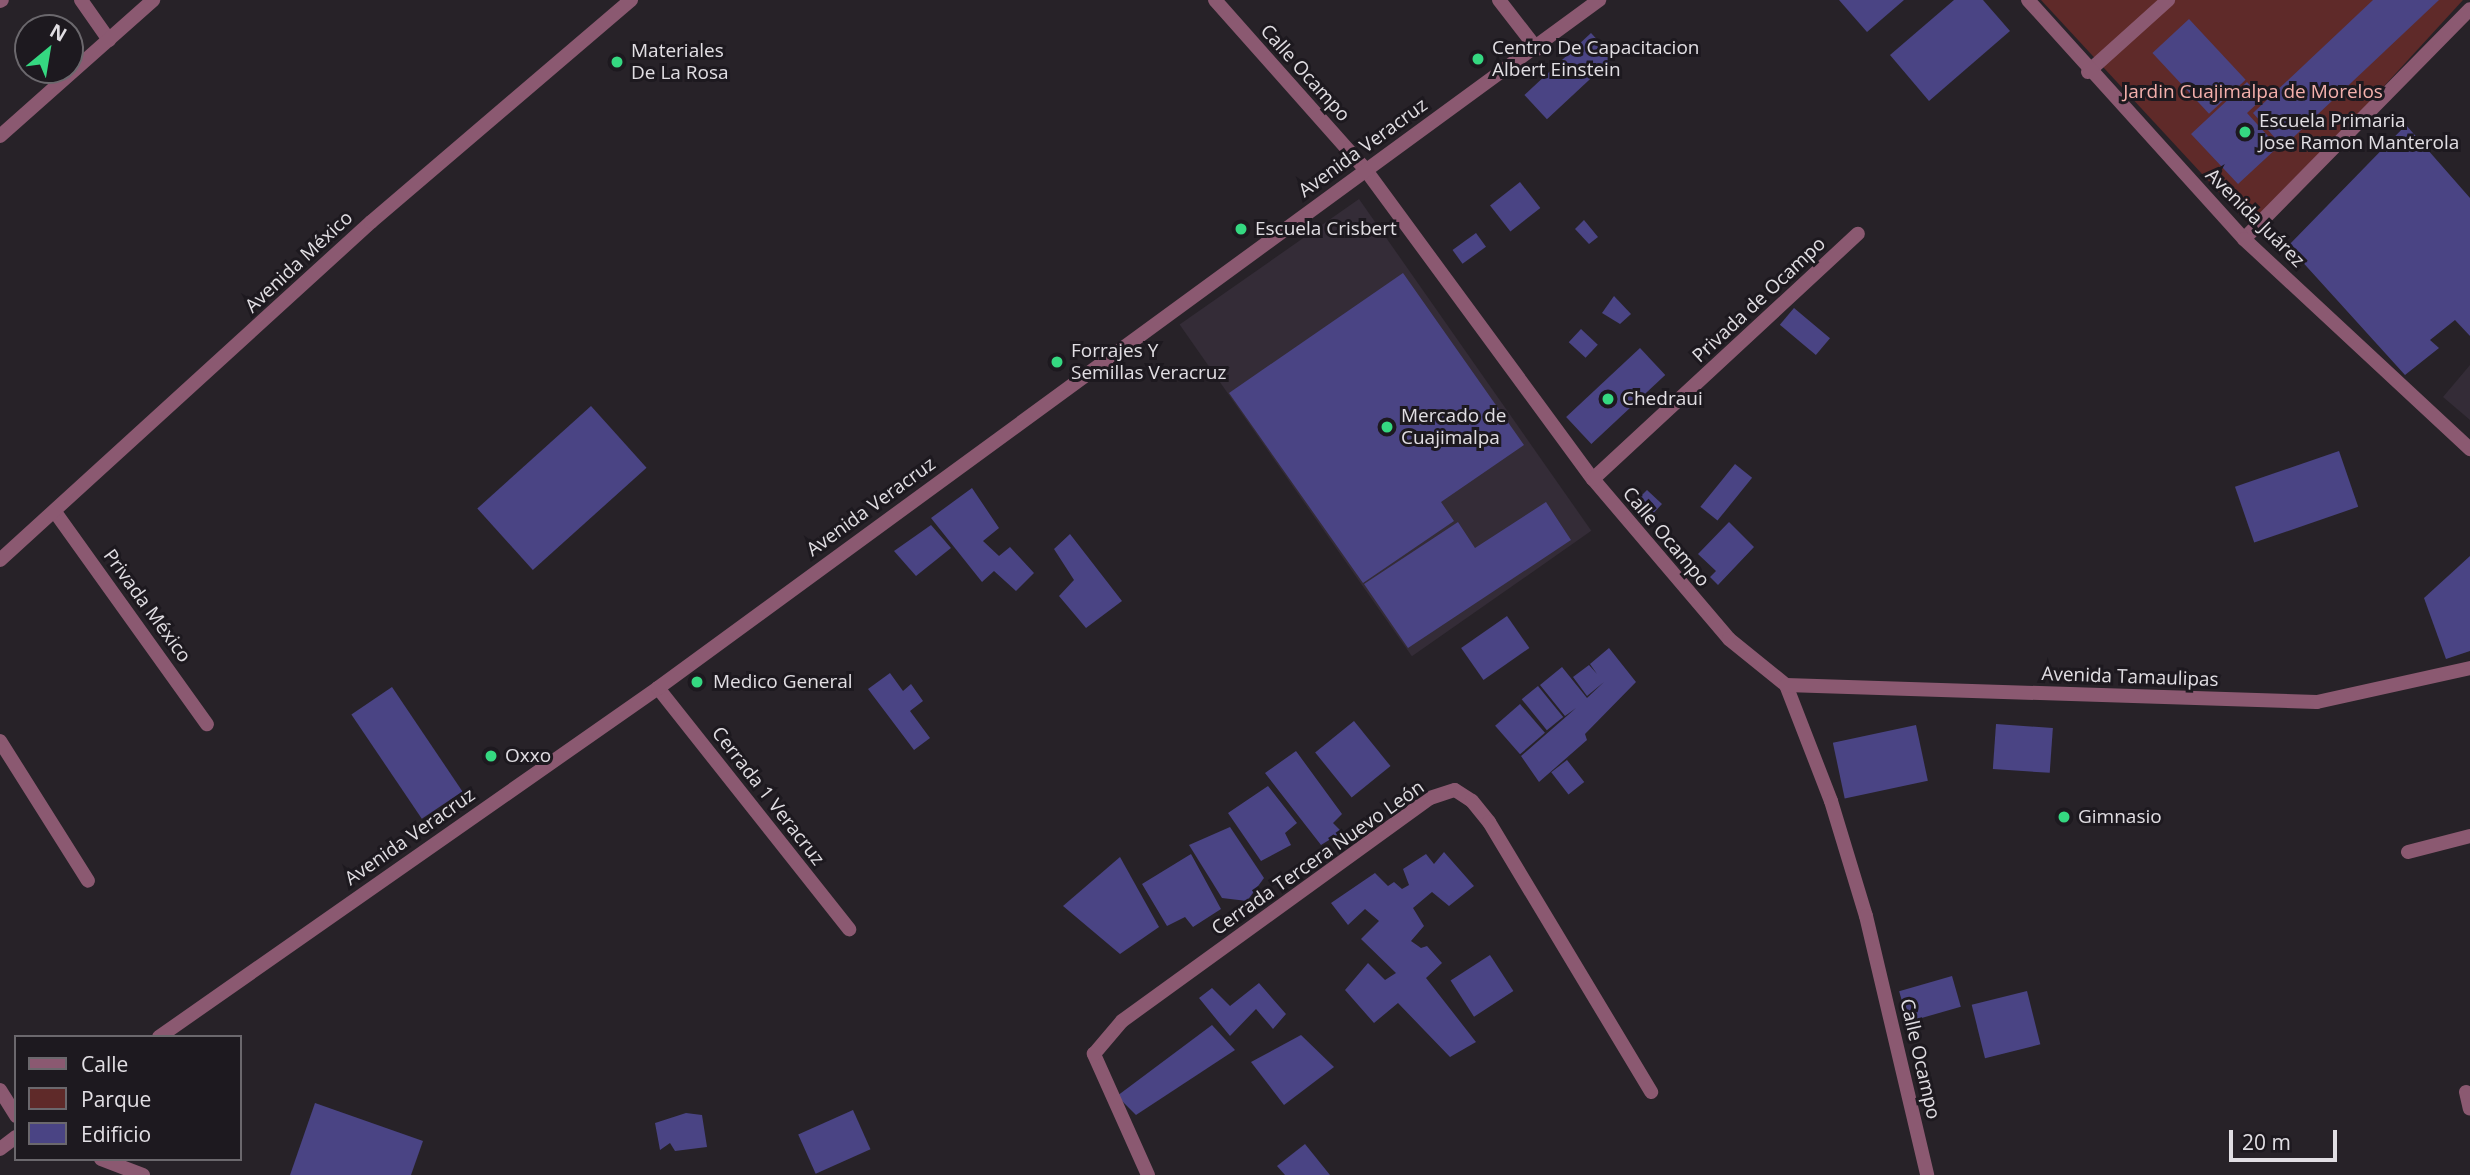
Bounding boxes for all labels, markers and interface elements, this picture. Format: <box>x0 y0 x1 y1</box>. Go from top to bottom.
north arrow <box>14 14 84 84</box>
text: N <box>45 17 72 48</box>
street label: Calle Ocampo <box>1255 20 1355 126</box>
place label: Centro De Capacitacion Albert Einstein <box>1492 37 1699 81</box>
place label: Materiales De La Rosa <box>631 40 729 84</box>
marker: Centro De Capacitacion Albert Einstein <box>1470 51 1486 67</box>
marker: Materiales De La Rosa <box>609 54 625 70</box>
park label: Jardin Cuajimalpa de Morelos <box>2123 81 2383 103</box>
street label: Avenida Veracruz <box>1294 94 1432 202</box>
place label: Escuela Primaria Jose Ramon Manterola <box>2259 110 2459 154</box>
marker: Escuela Primaria Jose Ramon Manterola <box>2237 124 2253 140</box>
street label: Avenida Juárez <box>2201 164 2309 272</box>
street label: Avenida México <box>240 206 358 318</box>
place label: Escuela Crisbert <box>1255 218 1397 240</box>
marker: Escuela Crisbert <box>1233 221 1249 237</box>
street label: Privada de Ocampo <box>1688 233 1830 367</box>
place label: Forrajes Y Semillas Veracruz <box>1071 340 1226 384</box>
marker: Forrajes Y Semillas Veracruz <box>1049 354 1065 370</box>
place label: Chedraui <box>1622 388 1703 410</box>
marker: Chedraui <box>1600 391 1616 407</box>
place label: Mercado de Cuajimalpa <box>1401 405 1506 449</box>
marker: Mercado de Cuajimalpa <box>1379 419 1395 435</box>
street label: Avenida Veracruz <box>802 453 940 561</box>
street label: Calle Ocampo <box>1618 483 1714 591</box>
street label: Privada México <box>98 545 196 667</box>
street label: Avenida Tamaulipas <box>2041 663 2219 691</box>
place label: Medico General <box>713 671 853 693</box>
marker: Medico General <box>687 672 707 692</box>
street label: Cerrada 1 Veracruz <box>707 722 829 870</box>
place label: Oxxo <box>505 745 551 767</box>
marker: Oxxo <box>483 748 499 764</box>
street label: Cerrada Tercera Nuevo León <box>1207 776 1429 940</box>
street label: Avenida Veracruz <box>341 784 479 890</box>
place label: Gimnasio <box>2078 806 2162 828</box>
marker: Gimnasio <box>2056 809 2072 825</box>
street label: Calle Ocampo <box>1895 997 1945 1121</box>
legend <box>14 1035 242 1161</box>
text: Calle <box>81 1050 128 1078</box>
text: Parque <box>81 1085 151 1113</box>
scale bar <box>2232 1116 2340 1160</box>
text: Edificio <box>81 1120 151 1148</box>
text: 20 m <box>2242 1128 2291 1156</box>

